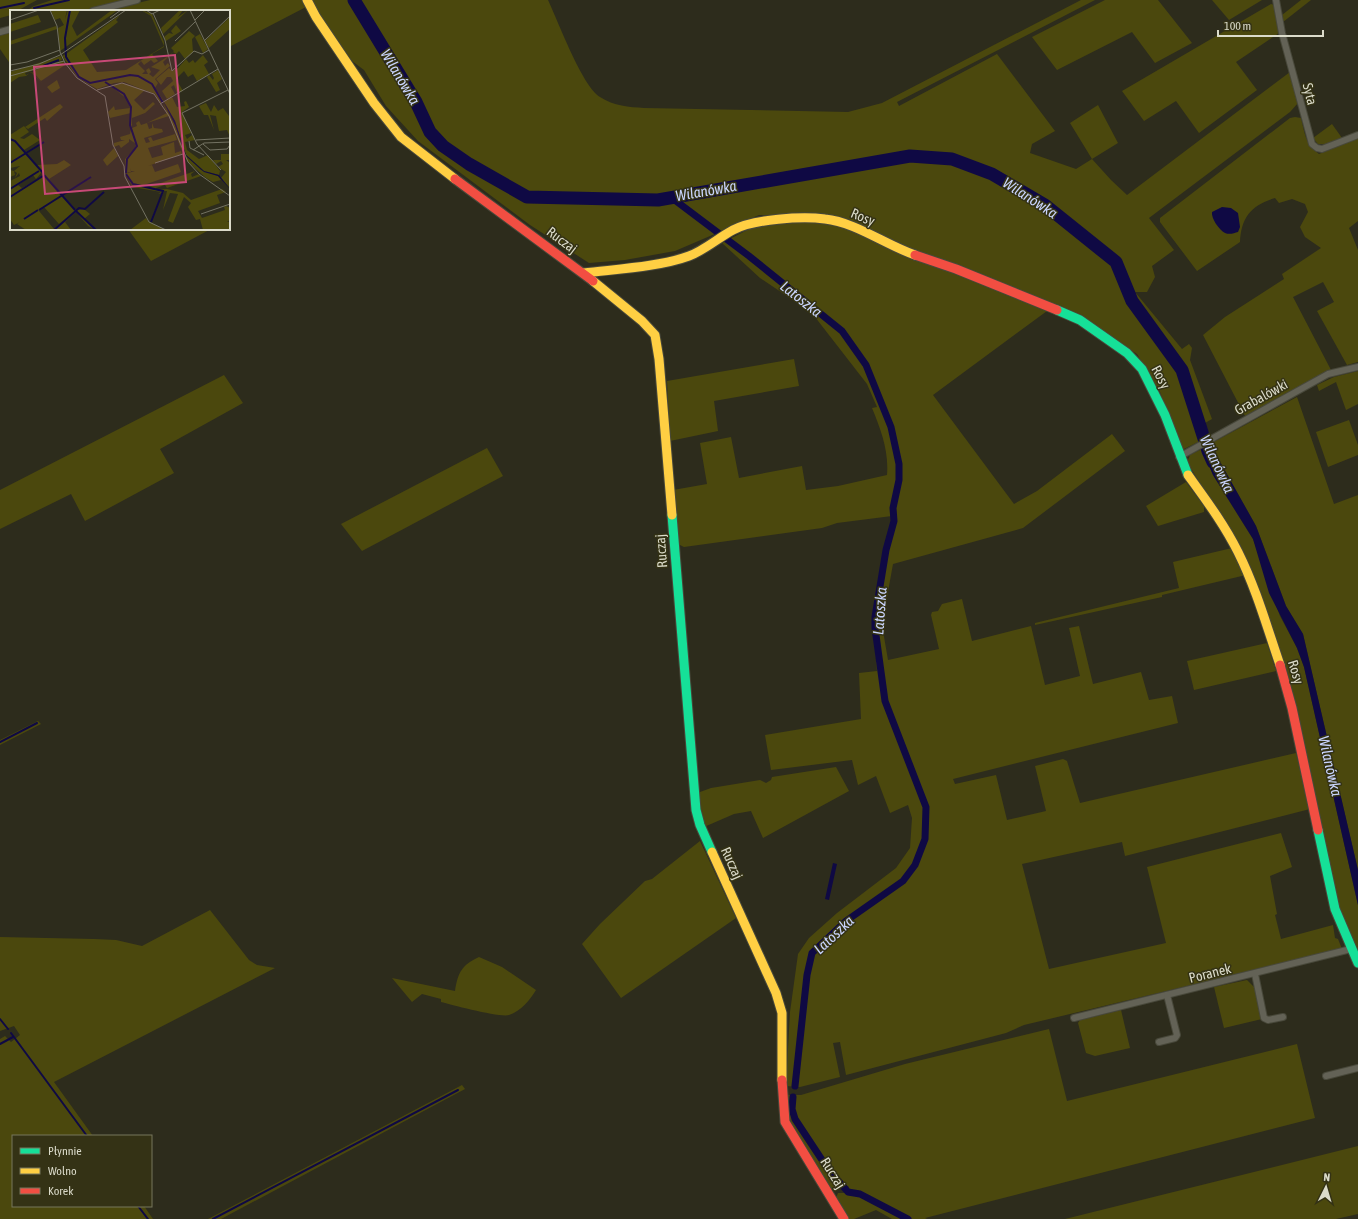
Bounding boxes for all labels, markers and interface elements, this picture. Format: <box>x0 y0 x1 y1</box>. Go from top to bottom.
inset map <box>10 10 230 230</box>
scale bar <box>1218 12 1323 38</box>
text: 100 m <box>1224 19 1251 33</box>
water label: Wilanówka <box>377 46 424 107</box>
street label: Syta <box>1300 81 1320 107</box>
water label: Wilanówka <box>1000 174 1061 221</box>
water label: Wilanówka <box>674 177 738 204</box>
street label: Rosy <box>849 205 878 229</box>
street label: Ruczaj <box>544 223 580 257</box>
water label: Latoszka <box>777 277 825 320</box>
street label: Rosy <box>1148 363 1174 392</box>
street label: Grabalówki <box>1232 376 1290 418</box>
water label: Wilanówka <box>1197 432 1238 495</box>
street label: Ruczaj <box>652 534 670 568</box>
water label: Latoszka <box>869 586 890 635</box>
street label: Rosy <box>1285 658 1307 686</box>
water label: Wilanówka <box>1315 734 1346 798</box>
street label: Ruczaj <box>718 844 746 882</box>
water label: Latoszka <box>810 912 857 957</box>
street label: Poranek <box>1187 960 1233 986</box>
legend <box>12 1135 152 1207</box>
text: Płynnie <box>48 1144 82 1158</box>
street label: Ruczaj <box>817 1154 849 1192</box>
text: Wolno <box>48 1164 77 1178</box>
north arrow <box>1306 1167 1346 1207</box>
text: N <box>1323 1171 1331 1183</box>
text: Korek <box>48 1184 74 1198</box>

